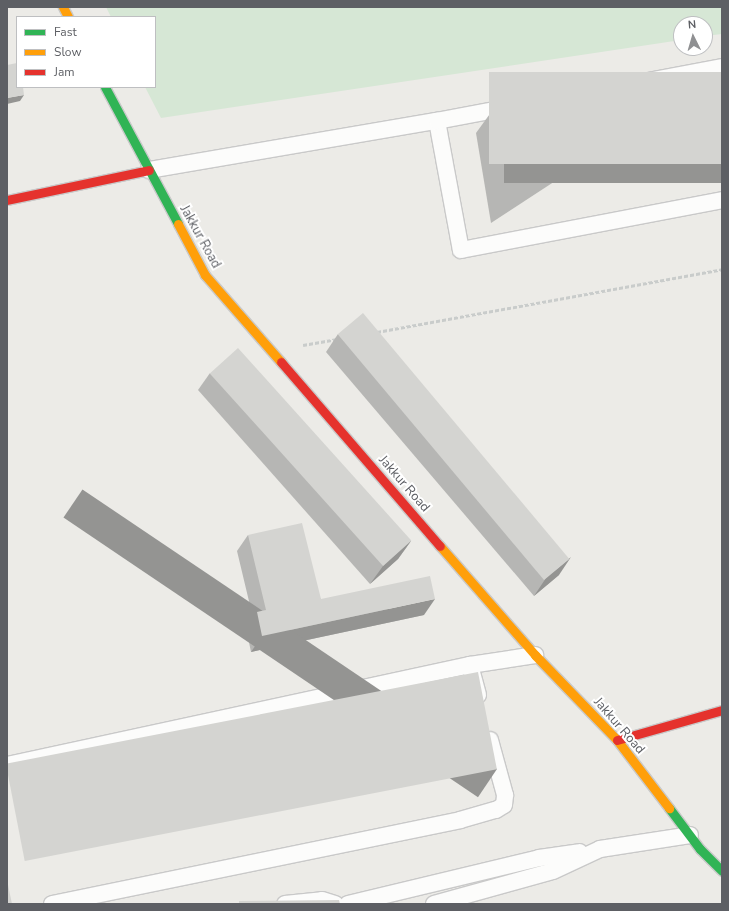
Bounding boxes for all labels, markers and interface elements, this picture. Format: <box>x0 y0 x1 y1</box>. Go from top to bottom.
legend <box>16 16 156 88</box>
north arrow <box>673 16 713 56</box>
text: N <box>687 17 697 32</box>
text: Fast <box>54 24 77 40</box>
text: Slow <box>54 44 82 60</box>
text: Jam <box>54 64 75 80</box>
street label: Jakkur Road <box>176 203 224 271</box>
street label: Jakkur Road <box>375 453 433 515</box>
street label: Jakkur Road <box>590 695 648 757</box>

